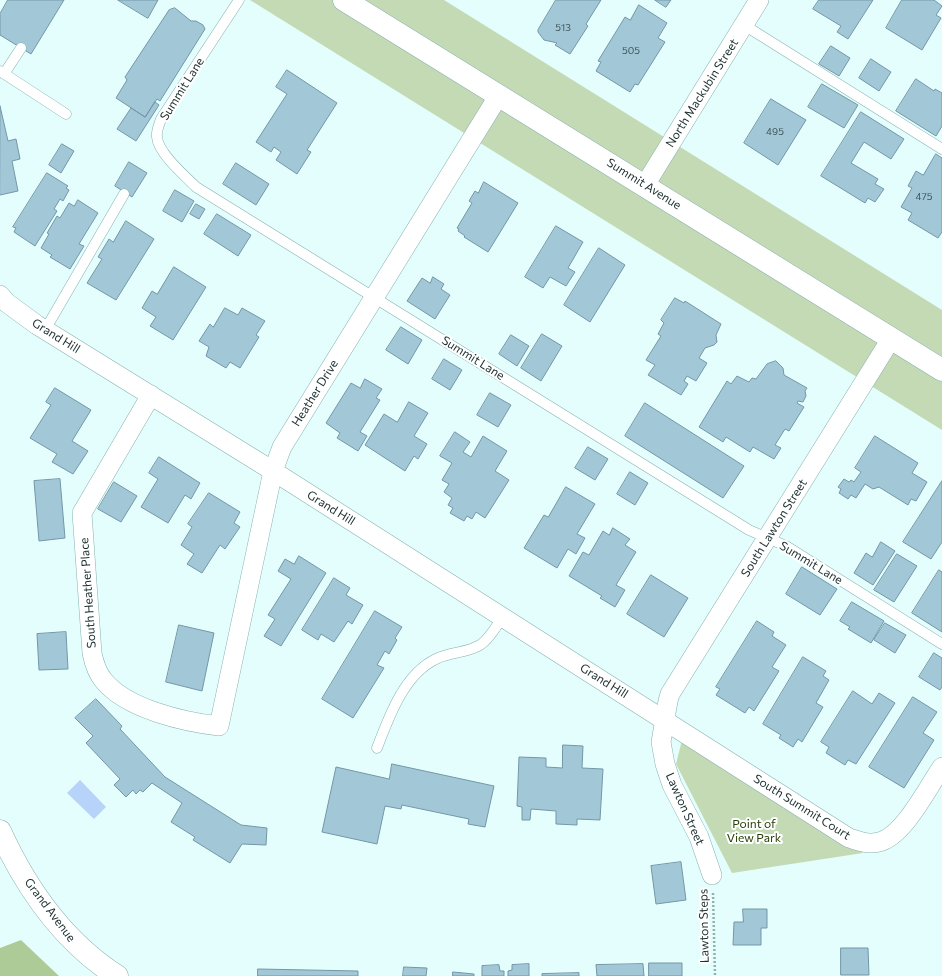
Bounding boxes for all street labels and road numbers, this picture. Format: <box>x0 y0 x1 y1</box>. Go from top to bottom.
street label: North Mackubin Street <box>663 36 741 150</box>
street label: Summit Lane <box>157 55 207 123</box>
street label: Summit Avenue <box>604 155 684 213</box>
street label: Grand Hill <box>29 316 83 356</box>
street label: Summit Lane <box>439 333 507 383</box>
street label: Heather Drive <box>289 357 341 429</box>
street label: South Lawton Street <box>738 476 810 580</box>
street label: Grand Hill <box>304 488 358 528</box>
street label: South Heather Place <box>77 537 99 649</box>
street label: Summit Lane <box>777 538 845 588</box>
street label: Grand Hill <box>577 661 631 701</box>
street label: Lawton Street <box>663 771 707 847</box>
street label: South Summit Court <box>751 771 853 843</box>
street label: Grand Avenue <box>21 875 79 945</box>
street label: Lawton Steps <box>696 889 712 963</box>

